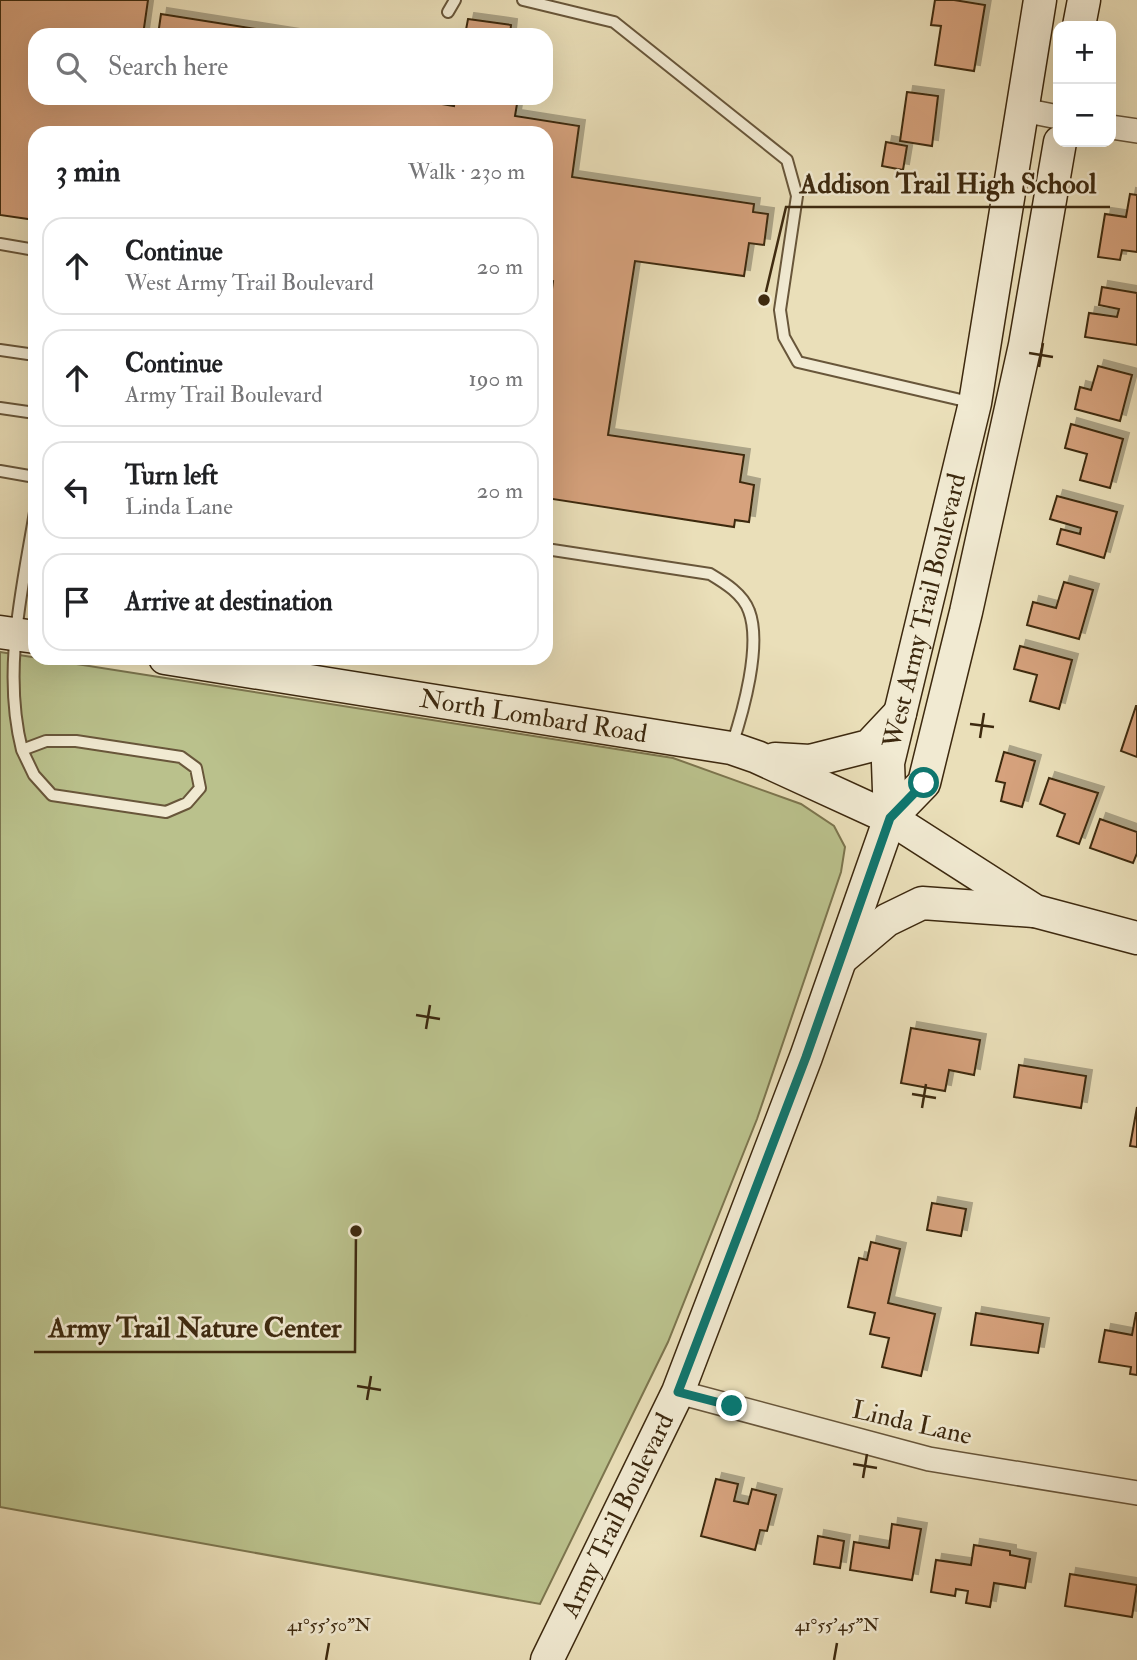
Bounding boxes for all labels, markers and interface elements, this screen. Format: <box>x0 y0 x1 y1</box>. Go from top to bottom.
map controls <box>1053 21 1116 147</box>
button: + <box>1053 21 1116 84</box>
search box <box>28 28 553 105</box>
icon: search <box>52 48 90 86</box>
text: Search here <box>108 51 228 83</box>
button: − <box>1053 84 1116 147</box>
text: 3 min <box>56 153 121 190</box>
text: Walk · 230 m <box>408 157 525 186</box>
callout: Addison Trail High School <box>786 158 1110 207</box>
text: Addison Trail High School <box>799 167 1097 202</box>
text: Continue <box>125 236 223 268</box>
icon: ahead <box>58 247 96 285</box>
text: 20 m <box>477 252 523 281</box>
text: West Army Trail Boulevard <box>125 268 374 297</box>
text: Continue <box>125 348 223 380</box>
icon: ahead <box>58 359 96 397</box>
text: 190 m <box>469 364 523 393</box>
text: Army Trail Boulevard <box>125 380 323 409</box>
text: Turn left <box>125 460 218 492</box>
street label: West Army Trail Boulevard <box>876 470 973 752</box>
icon: left <box>58 471 96 509</box>
text: 20 m <box>477 476 523 505</box>
text: Linda Lane <box>125 492 233 521</box>
icon: arrive <box>58 583 96 621</box>
text: Arrive at destination <box>125 586 333 618</box>
street label: North Lombard Road <box>417 683 649 750</box>
route start <box>908 767 939 798</box>
callout: Army Trail Nature Center <box>34 1303 355 1352</box>
text: Army Trail Nature Center <box>47 1311 342 1346</box>
route end <box>716 1390 747 1421</box>
street label: Linda Lane <box>849 1394 975 1452</box>
street label: Army Trail Boulevard <box>554 1408 681 1624</box>
text: 41°55'50"N <box>287 1614 371 1637</box>
text: 41°55'45"N <box>795 1614 879 1637</box>

